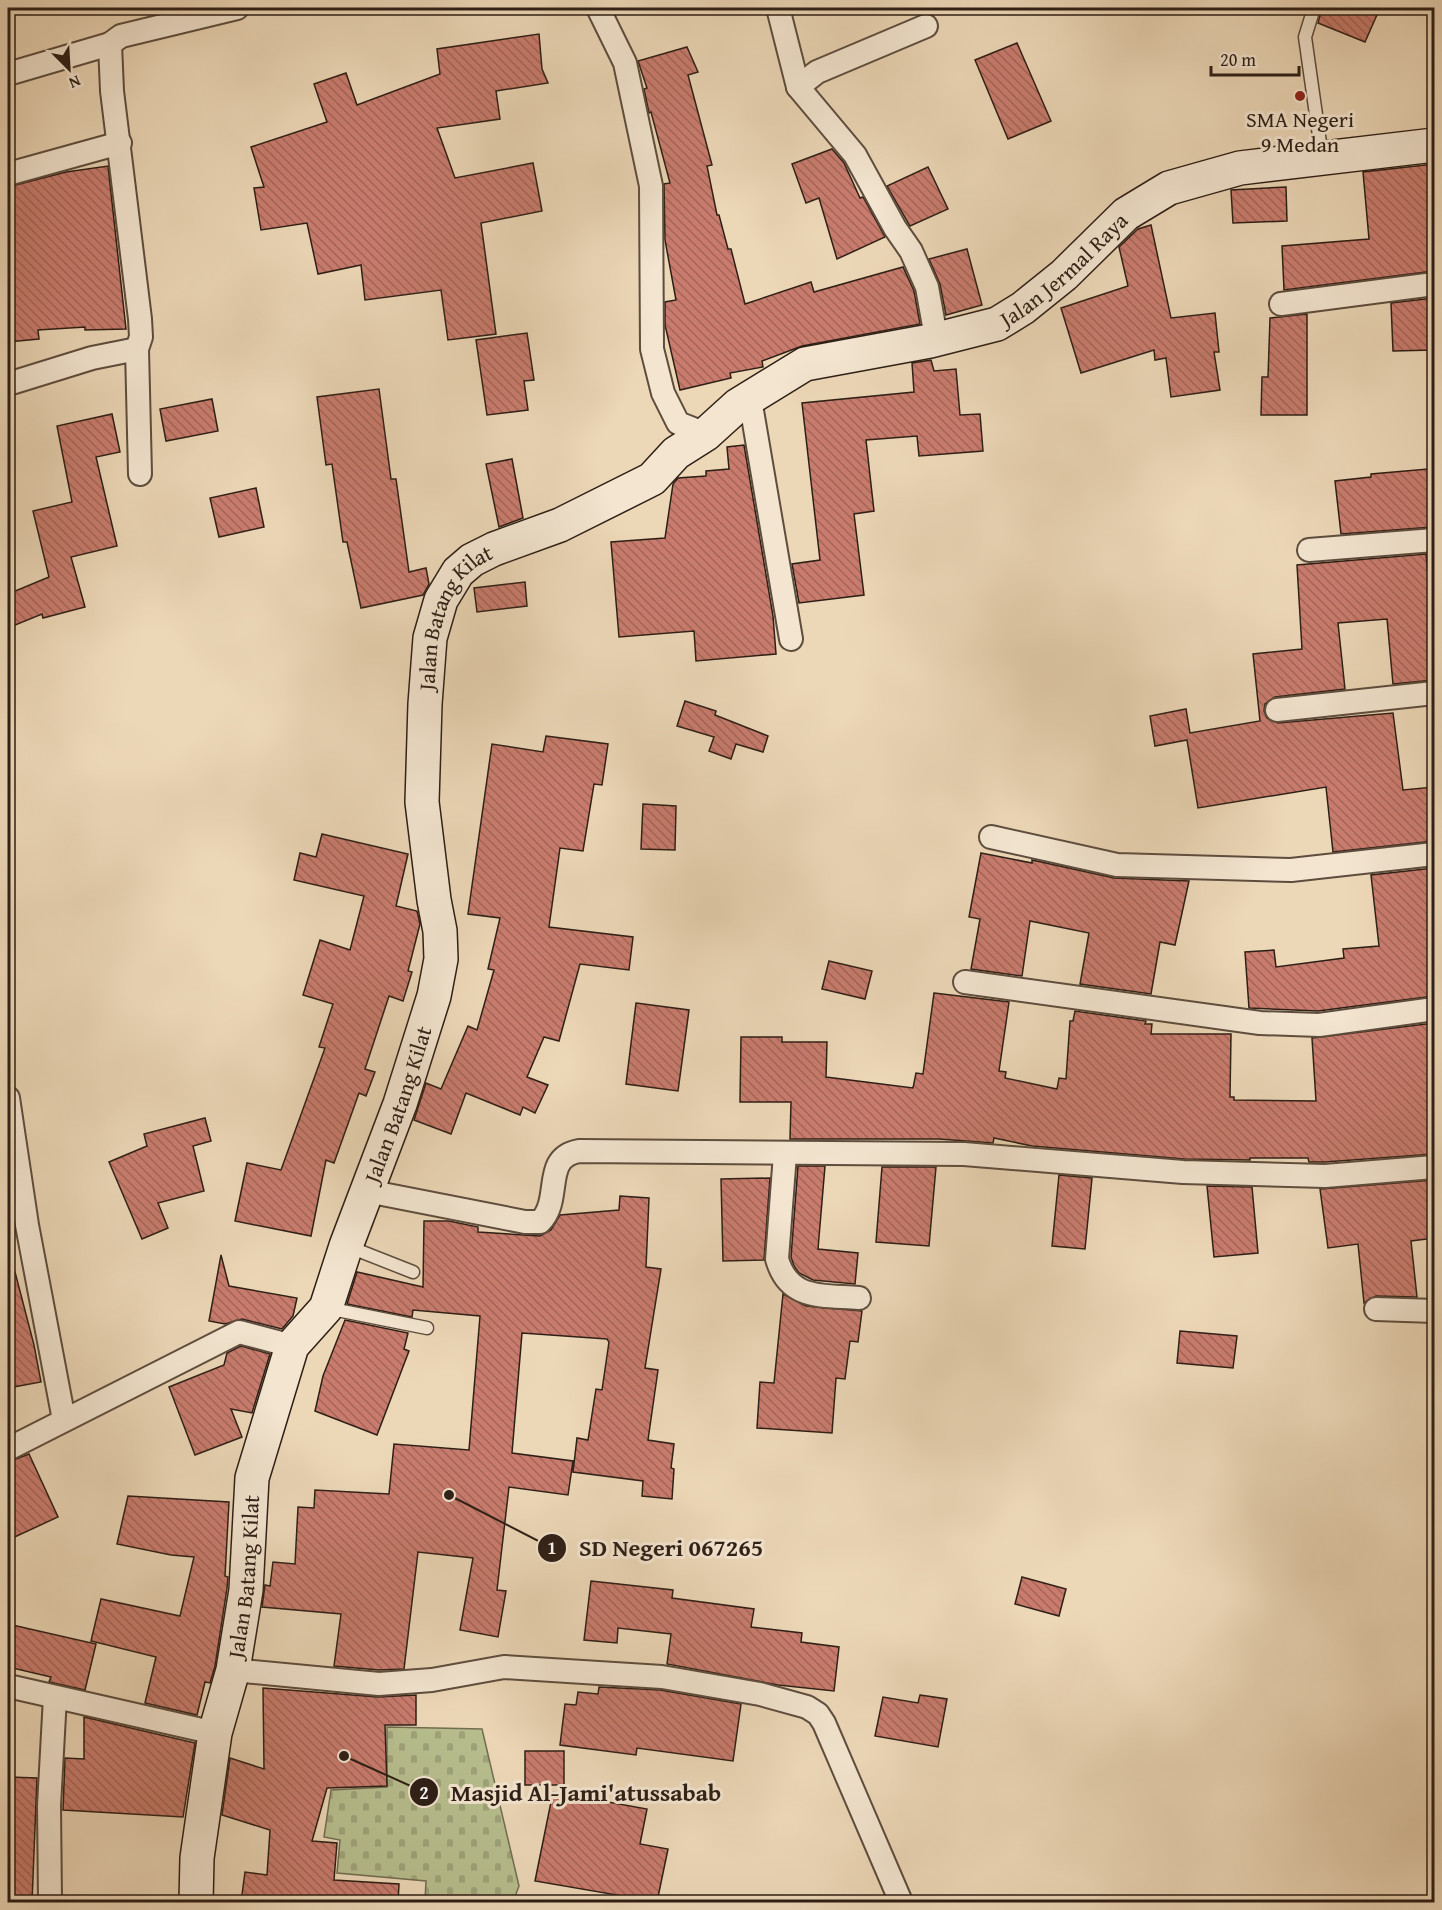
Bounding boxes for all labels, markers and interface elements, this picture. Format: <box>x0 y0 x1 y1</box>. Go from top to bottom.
north arrow <box>39 39 99 99</box>
scale bar <box>1211 39 1300 77</box>
text: 20 m <box>1220 46 1256 73</box>
text: N <box>65 70 85 96</box>
marker: SMA Negeri 9 Medan <box>1293 89 1307 103</box>
place label: SMA Negeri 9 Medan <box>1246 103 1354 160</box>
street label: Jalan Jermal Raya <box>991 205 1135 336</box>
street label: Jalan Batang Kilat <box>410 536 498 695</box>
street label: Jalan Batang Kilat <box>354 1022 440 1190</box>
street label: Jalan Batang Kilat <box>219 1494 267 1664</box>
callout: SD Negeri 067265 <box>537 1527 776 1569</box>
text: SD Negeri 067265 <box>579 1530 763 1565</box>
text: 1 <box>547 1534 557 1561</box>
callout: Masjid Al-Jami'atussabab <box>409 1771 733 1813</box>
text: Masjid Al-Jami'atussabab <box>451 1775 721 1810</box>
text: 2 <box>419 1779 429 1806</box>

